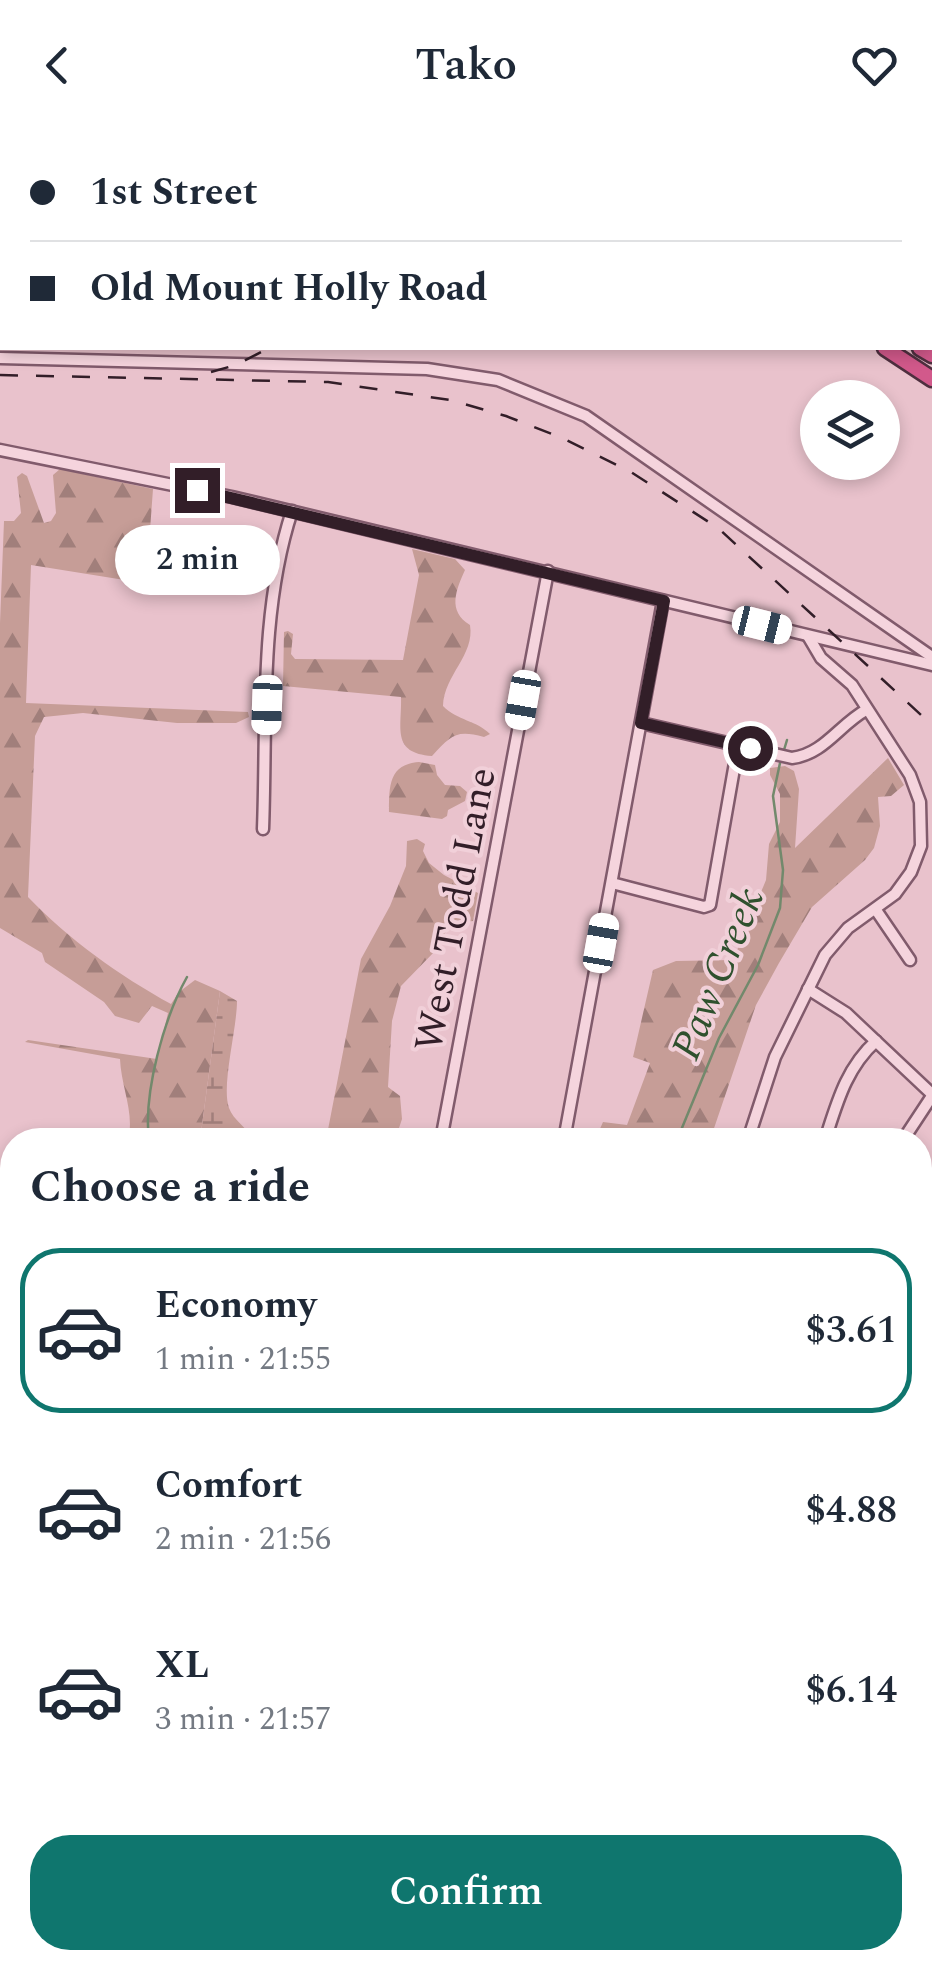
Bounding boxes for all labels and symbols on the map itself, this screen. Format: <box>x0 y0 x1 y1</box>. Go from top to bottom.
route end <box>175 468 220 513</box>
callout: 2 min <box>114 525 280 595</box>
car <box>729 603 795 647</box>
car <box>503 668 543 732</box>
car <box>251 674 283 736</box>
route start <box>728 726 773 771</box>
street label: West Todd Lane <box>399 762 514 1057</box>
water label: Paw Creek <box>655 878 781 1070</box>
car <box>581 911 621 975</box>

